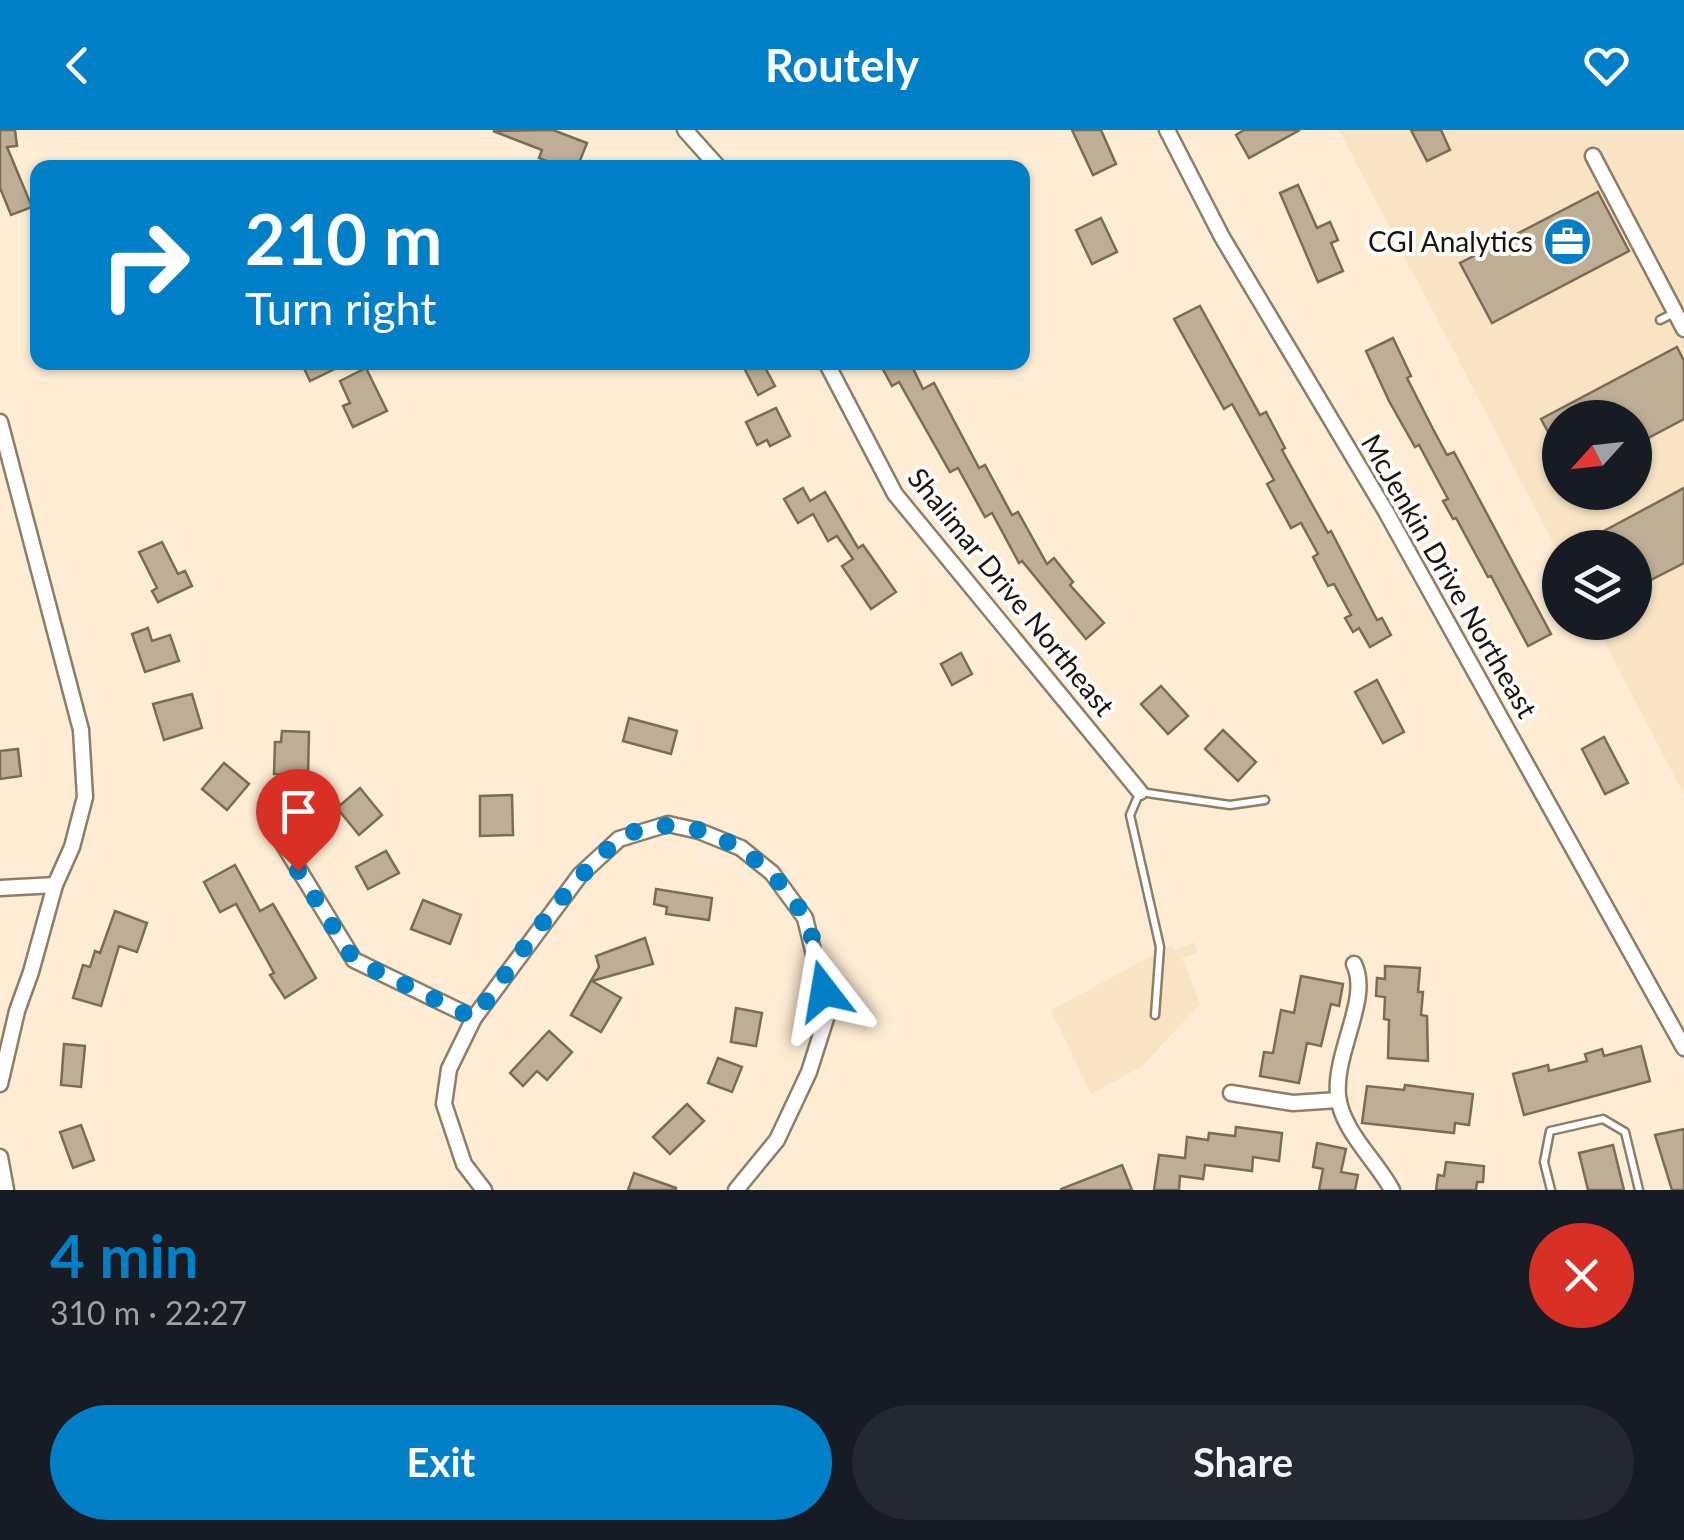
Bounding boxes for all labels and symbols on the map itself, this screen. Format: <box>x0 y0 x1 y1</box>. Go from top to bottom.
office icon: CGI Analytics <box>1542 216 1594 268</box>
place label: CGI Analytics <box>1368 224 1533 258</box>
north arrow <box>1542 400 1652 510</box>
street label: McJenkin Drive Northeast <box>1355 428 1545 723</box>
street label: Shalimar Drive Northeast <box>901 461 1122 722</box>
pin <box>256 769 341 872</box>
position arrow <box>772 939 876 1043</box>

